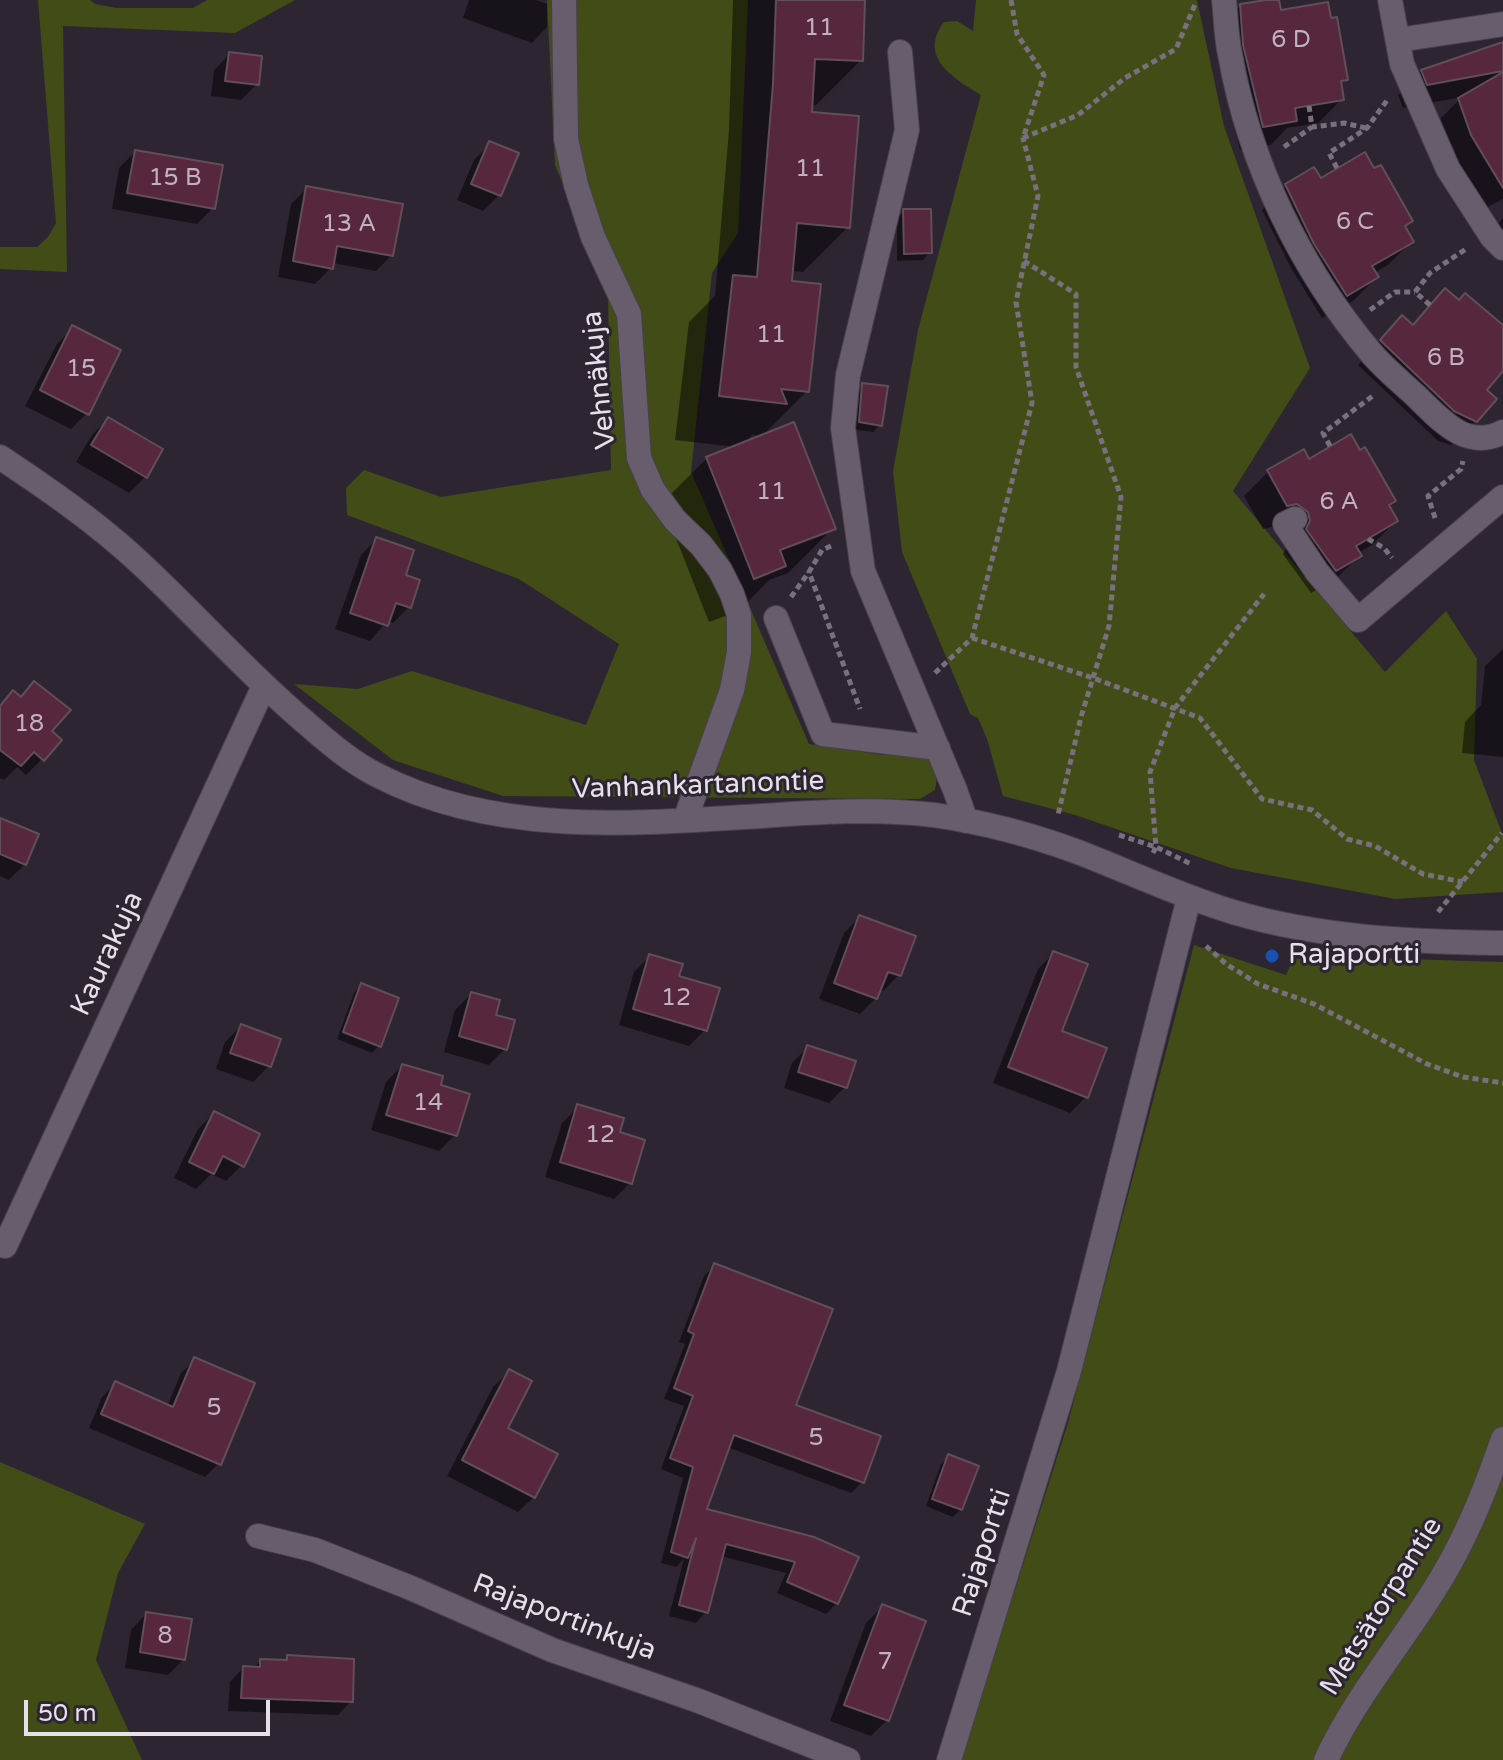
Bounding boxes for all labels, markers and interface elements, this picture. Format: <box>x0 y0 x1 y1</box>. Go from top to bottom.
house number: 11 <box>804 15 834 43</box>
house number: 6 D <box>1271 27 1311 55</box>
house number: 11 <box>795 156 825 184</box>
house number: 15 B <box>148 165 202 193</box>
house number: 6 C <box>1336 209 1374 237</box>
house number: 13 A <box>322 211 376 239</box>
street label: Vehnäkuja <box>576 309 624 451</box>
house number: 11 <box>756 322 786 350</box>
house number: 6 B <box>1427 345 1465 373</box>
house number: 15 <box>66 356 96 384</box>
house number: 11 <box>756 479 786 507</box>
house number: 6 A <box>1319 489 1359 517</box>
house number: 18 <box>14 711 44 739</box>
street label: Vanhankartanontie <box>571 765 825 807</box>
street label: Kaurakuja <box>65 887 151 1021</box>
place label: Rajaportti <box>1288 939 1420 973</box>
marker: Rajaportti <box>1263 947 1281 965</box>
house number: 12 <box>661 985 691 1013</box>
house number: 14 <box>413 1090 443 1118</box>
house number: 12 <box>585 1122 615 1150</box>
house number: 5 <box>206 1395 222 1423</box>
house number: 5 <box>808 1425 824 1453</box>
street label: Rajaportti <box>947 1485 1019 1621</box>
street label: Metsätorpantie <box>1314 1512 1450 1702</box>
street label: Rajaportinkuja <box>468 1568 660 1668</box>
house number: 8 <box>157 1623 173 1651</box>
house number: 7 <box>877 1649 893 1677</box>
scale bar <box>28 1684 274 1734</box>
text: 50 m <box>38 1699 96 1728</box>

